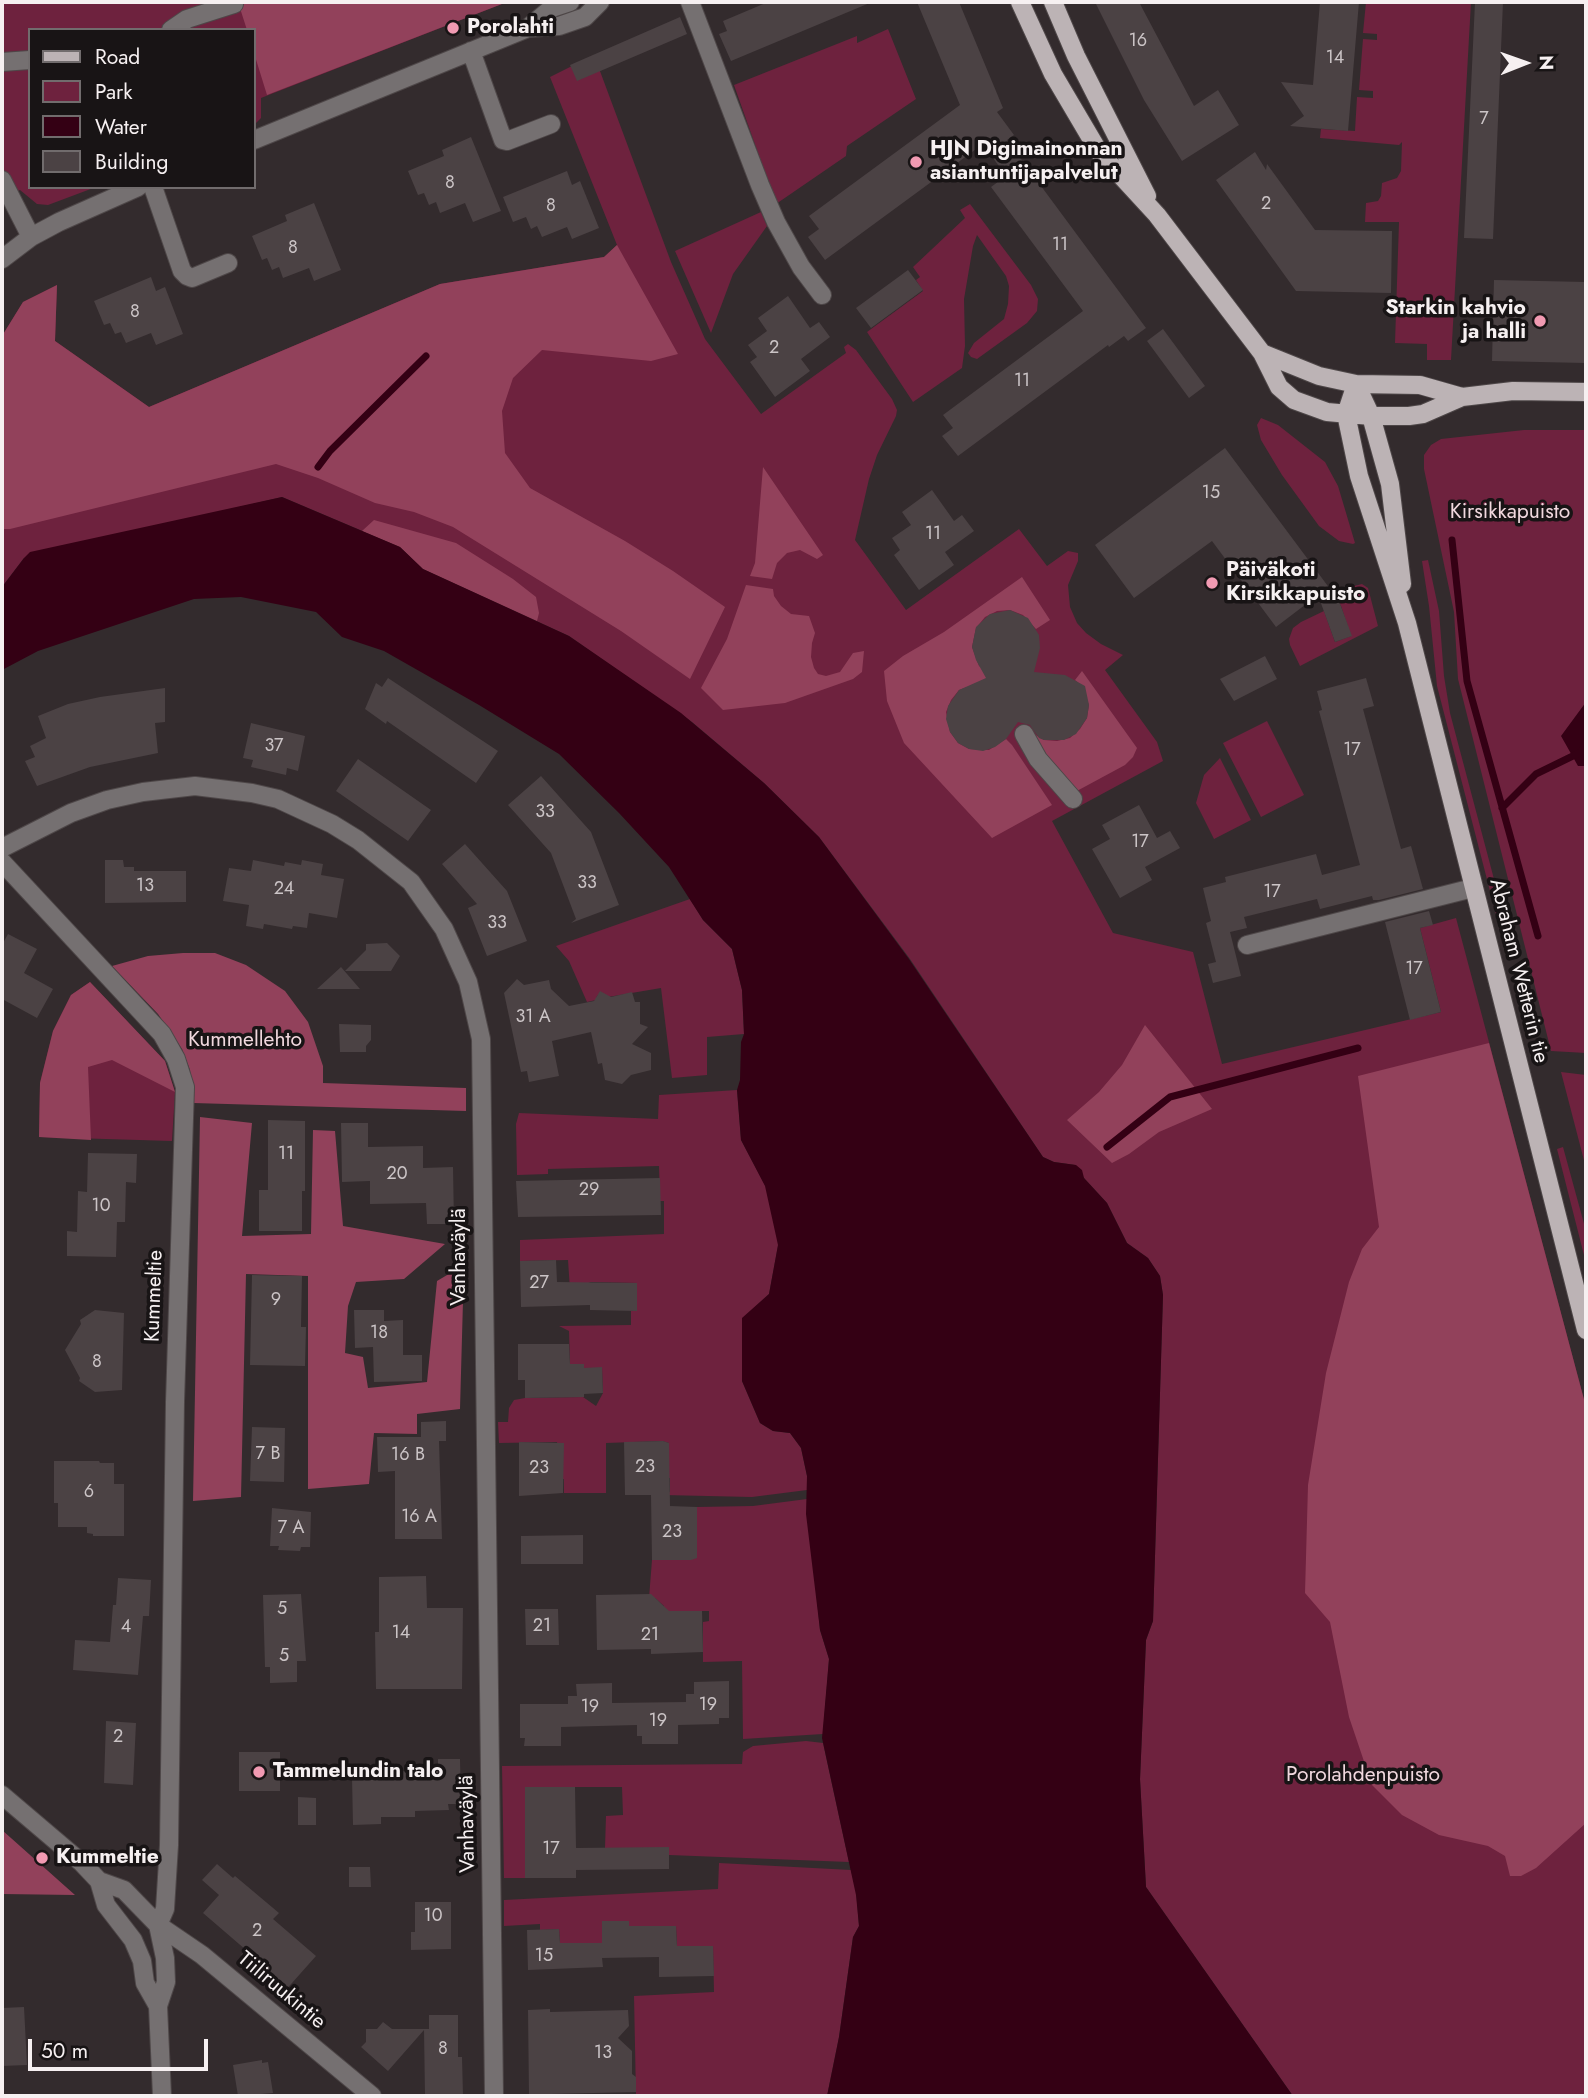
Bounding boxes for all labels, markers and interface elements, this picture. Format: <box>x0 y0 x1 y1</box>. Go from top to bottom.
place label: Porolahti <box>467 15 554 41</box>
marker: Porolahti <box>445 20 461 36</box>
legend <box>28 28 256 189</box>
north arrow <box>1490 28 1560 98</box>
house number: 16 <box>1129 31 1147 53</box>
text: Road <box>95 42 140 72</box>
house number: 14 <box>1326 48 1344 70</box>
text: N <box>1533 55 1560 70</box>
text: Park <box>95 77 132 107</box>
house number: 7 <box>1479 109 1489 131</box>
text: Water <box>95 112 147 142</box>
place label: HJN Digimainonnan asiantuntijapalvelut <box>930 137 1123 187</box>
text: Building <box>95 147 168 177</box>
marker: HJN Digimainonnan asiantuntijapalvelut <box>908 154 924 170</box>
house number: 8 <box>445 173 455 195</box>
house number: 2 <box>1261 194 1271 216</box>
house number: 8 <box>546 196 556 218</box>
house number: 11 <box>1052 235 1068 257</box>
house number: 8 <box>288 238 298 260</box>
place label: Starkin kahvio ja halli <box>1385 296 1526 346</box>
house number: 8 <box>130 302 140 324</box>
marker: Starkin kahvio ja halli <box>1532 313 1548 329</box>
house number: 2 <box>769 338 779 360</box>
house number: 11 <box>1014 371 1030 393</box>
house number: 15 <box>1202 483 1220 505</box>
park label: Kirsikkapuisto <box>1450 500 1570 526</box>
house number: 11 <box>925 524 941 546</box>
place label: Päiväkoti Kirsikkapuisto <box>1226 558 1366 608</box>
marker: Päiväkoti Kirsikkapuisto <box>1204 575 1220 591</box>
house number: 37 <box>264 736 284 758</box>
house number: 17 <box>1343 740 1361 762</box>
house number: 33 <box>535 802 555 824</box>
house number: 17 <box>1131 832 1149 854</box>
house number: 33 <box>577 873 597 895</box>
house number: 13 <box>136 876 154 898</box>
street label: Abraham Wetterin tie <box>1483 876 1553 1066</box>
house number: 24 <box>274 879 294 901</box>
house number: 17 <box>1263 882 1281 904</box>
house number: 33 <box>487 913 507 935</box>
house number: 17 <box>1405 959 1423 981</box>
house number: 31 A <box>515 1007 551 1029</box>
park label: Kummellehto <box>188 1028 302 1054</box>
house number: 11 <box>278 1144 294 1166</box>
house number: 20 <box>386 1164 408 1186</box>
house number: 29 <box>579 1180 599 1202</box>
house number: 10 <box>92 1196 110 1218</box>
street label: Vanhaväylä <box>447 1208 473 1306</box>
street label: Kummeltie <box>141 1250 169 1342</box>
house number: 27 <box>529 1273 549 1295</box>
house number: 9 <box>271 1290 281 1312</box>
house number: 18 <box>370 1323 388 1345</box>
house number: 8 <box>92 1352 102 1374</box>
house number: 7 B <box>256 1444 280 1466</box>
house number: 16 B <box>391 1445 425 1467</box>
house number: 23 <box>635 1457 655 1479</box>
house number: 23 <box>529 1458 549 1480</box>
house number: 6 <box>84 1482 94 1504</box>
house number: 16 A <box>401 1507 437 1529</box>
house number: 7 A <box>278 1518 304 1540</box>
house number: 23 <box>662 1522 682 1544</box>
house number: 5 <box>277 1599 287 1621</box>
house number: 21 <box>533 1616 551 1638</box>
house number: 4 <box>121 1617 131 1639</box>
house number: 14 <box>392 1623 410 1645</box>
house number: 21 <box>641 1625 659 1647</box>
house number: 5 <box>279 1646 289 1668</box>
house number: 19 <box>699 1695 717 1717</box>
house number: 19 <box>581 1697 599 1719</box>
house number: 19 <box>649 1711 667 1733</box>
house number: 2 <box>113 1727 123 1749</box>
place label: Tammelundin talo <box>273 1759 443 1785</box>
park label: Porolahdenpuisto <box>1286 1763 1440 1789</box>
marker: Tammelundin talo <box>251 1764 267 1780</box>
street label: Vanhaväylä <box>455 1775 481 1873</box>
house number: 17 <box>542 1839 560 1861</box>
place label: Kummeltie <box>56 1845 159 1871</box>
marker: Kummeltie <box>34 1850 50 1866</box>
house number: 10 <box>424 1906 442 1928</box>
house number: 2 <box>252 1921 262 1943</box>
house number: 15 <box>535 1946 553 1968</box>
street label: Tiiliruukintie <box>232 1947 330 2035</box>
scale bar <box>32 2024 212 2068</box>
text: 50 m <box>41 2036 88 2066</box>
house number: 8 <box>438 2039 448 2061</box>
house number: 13 <box>594 2043 612 2065</box>

